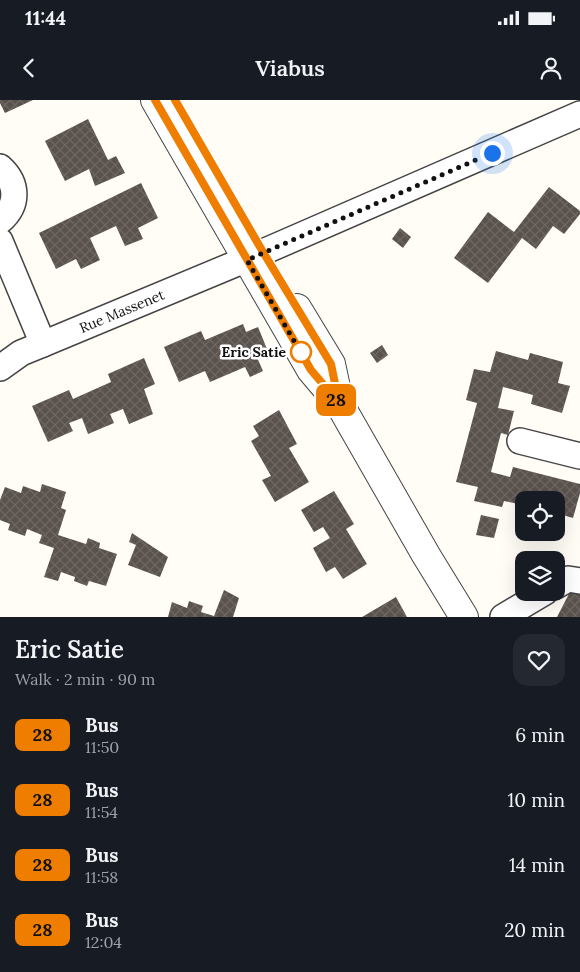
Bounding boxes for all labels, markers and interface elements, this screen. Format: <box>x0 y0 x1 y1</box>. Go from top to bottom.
text: 11:44 <box>25 6 66 30</box>
icon: back <box>15 54 43 82</box>
text: Viabus <box>255 54 325 82</box>
icon: person <box>537 54 565 82</box>
your location <box>480 141 505 166</box>
street label: Rue Massenet <box>77 285 168 337</box>
marker: Eric Satie <box>290 341 312 363</box>
place label: Eric Satie <box>222 343 286 361</box>
line badge: 28 <box>314 384 358 416</box>
text: 28 <box>326 388 346 411</box>
map controls <box>515 491 565 601</box>
button: locate <box>515 491 565 541</box>
button: layers <box>515 551 565 601</box>
text: Eric Satie <box>15 634 124 665</box>
button: heart <box>513 634 565 686</box>
text: Walk · 2 min · 90 m <box>15 669 155 689</box>
text: Bus <box>85 713 118 737</box>
text: 28 <box>33 723 52 746</box>
text: 6 min <box>515 723 565 747</box>
text: 11:50 <box>85 737 119 757</box>
text: Bus <box>85 778 118 802</box>
text: 28 <box>33 788 52 811</box>
text: 10 min <box>507 788 565 812</box>
text: 11:54 <box>85 802 118 822</box>
text: Bus <box>85 843 118 867</box>
text: 28 <box>33 853 52 876</box>
text: 14 min <box>509 853 565 877</box>
text: 11:58 <box>85 867 118 887</box>
text: Bus <box>85 908 118 932</box>
text: 28 <box>33 918 52 941</box>
text: 20 min <box>504 918 565 942</box>
text: 12:04 <box>85 932 122 952</box>

